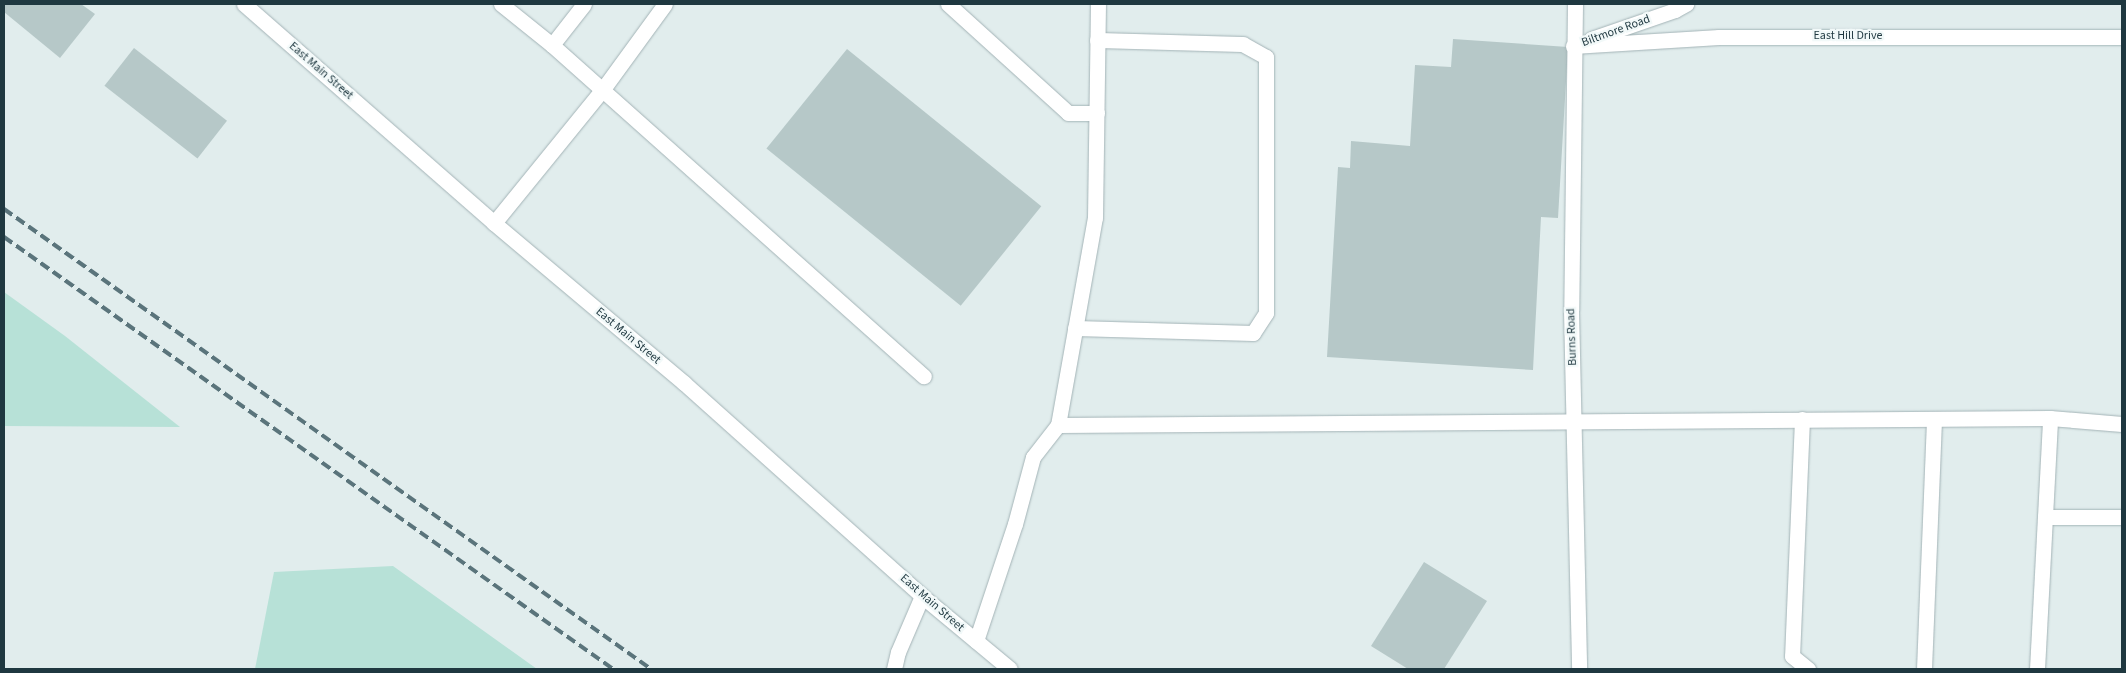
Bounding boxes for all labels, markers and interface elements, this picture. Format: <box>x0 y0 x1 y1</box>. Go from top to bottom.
street label: Biltmore Road <box>1580 12 1652 50</box>
street label: East Hill Drive <box>1814 29 1882 43</box>
street label: East Main Street <box>286 39 356 103</box>
street label: East Main Street <box>593 305 663 367</box>
street label: Burns Road <box>1564 308 1580 366</box>
street label: East Main Street <box>897 571 967 635</box>

